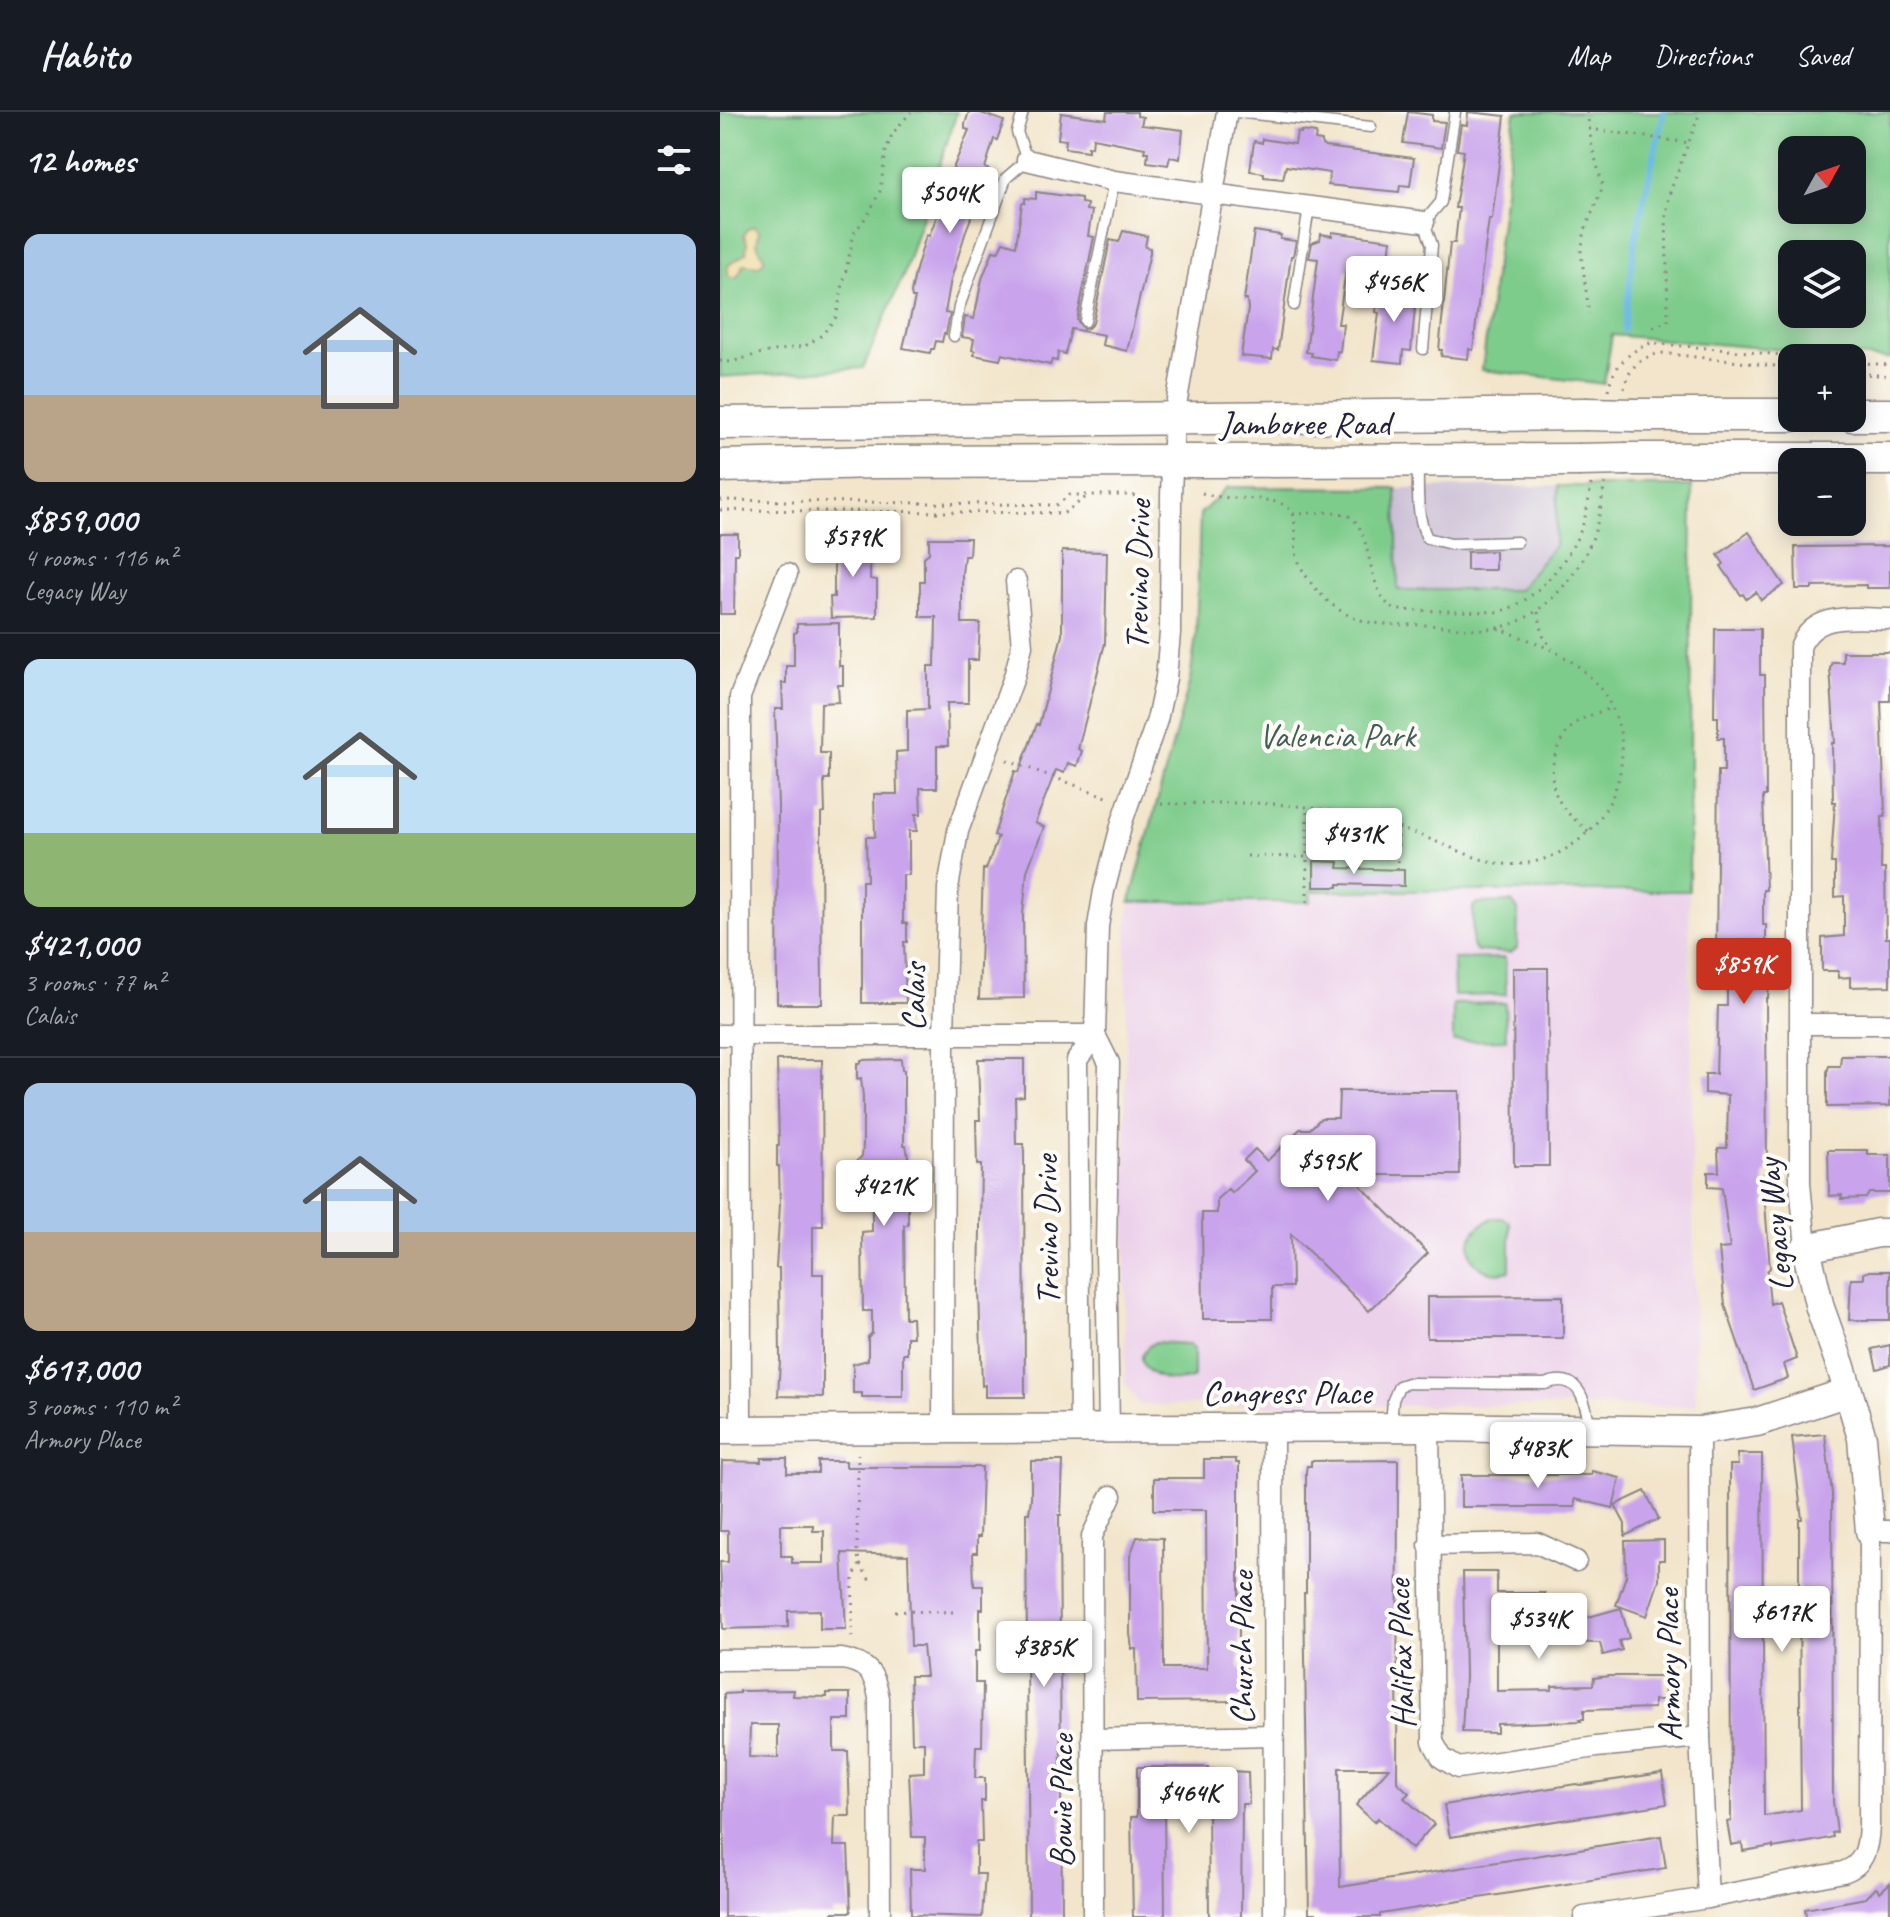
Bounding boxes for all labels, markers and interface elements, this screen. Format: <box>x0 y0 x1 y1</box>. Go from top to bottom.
text: Habito <box>40 32 129 79</box>
text: Map <box>1567 38 1610 73</box>
text: Directions <box>1654 38 1752 73</box>
text: Saved <box>1796 38 1850 73</box>
north arrow <box>1778 136 1866 224</box>
map controls <box>1778 136 1866 536</box>
icon: filters <box>652 138 696 182</box>
text: 12 homes <box>24 139 135 182</box>
pin: $504K <box>894 167 1006 235</box>
text: $504K <box>920 176 980 209</box>
button: layers <box>1778 240 1866 328</box>
pin: $456K <box>1338 256 1450 324</box>
text: $456K <box>1364 265 1424 298</box>
icon: home <box>288 286 432 430</box>
button: + <box>1778 344 1866 432</box>
street label: Jamboree Road <box>1218 402 1395 445</box>
button: − <box>1778 448 1866 536</box>
text: $859,000 <box>24 498 137 541</box>
street label: Trevino Drive <box>1115 498 1160 651</box>
pin: $579K <box>797 511 909 579</box>
text: $579K <box>823 520 883 553</box>
text: 4 rooms · 116 m² <box>24 541 176 574</box>
text: Legacy Way <box>24 574 126 607</box>
icon: home <box>288 711 432 855</box>
park label: Valencia Park <box>1259 714 1418 757</box>
pin: $431K <box>1298 808 1410 876</box>
text: $431K <box>1324 817 1384 850</box>
text: $421,000 <box>24 923 138 966</box>
pin: $859K <box>1688 938 1800 1006</box>
text: $859K <box>1714 947 1774 980</box>
street label: Calais <box>891 960 936 1032</box>
text: 3 rooms · 77 m² <box>24 966 165 999</box>
text: Calais <box>24 999 76 1032</box>
icon: home <box>288 1135 432 1279</box>
pin: $595K <box>1272 1135 1384 1203</box>
text: $595K <box>1299 1144 1357 1177</box>
street label: Trevino Drive <box>1024 1153 1069 1306</box>
street label: Legacy Way <box>1746 1154 1803 1293</box>
pin: $421K <box>828 1160 940 1228</box>
text: $421K <box>854 1169 914 1202</box>
text: $617,000 <box>24 1347 138 1390</box>
street label: Congress Place <box>1203 1371 1374 1414</box>
text: 3 rooms · 110 m² <box>24 1390 176 1423</box>
pin: $483K <box>1482 1422 1594 1490</box>
text: Armory Place <box>24 1423 141 1456</box>
text: $483K <box>1508 1431 1568 1464</box>
street label: Church Place <box>1220 1569 1263 1725</box>
street label: Halifax Place <box>1376 1577 1425 1729</box>
street label: Armory Place <box>1646 1586 1691 1742</box>
pin: $617K <box>1726 1586 1838 1654</box>
pin: $534K <box>1483 1593 1595 1661</box>
text: $617K <box>1752 1595 1812 1628</box>
text: $534K <box>1509 1602 1569 1635</box>
pin: $385K <box>988 1621 1100 1689</box>
text: $385K <box>1014 1630 1074 1663</box>
street label: Bowie Place <box>1040 1733 1083 1867</box>
pin: $464K <box>1133 1767 1245 1835</box>
text: $464K <box>1159 1776 1219 1809</box>

